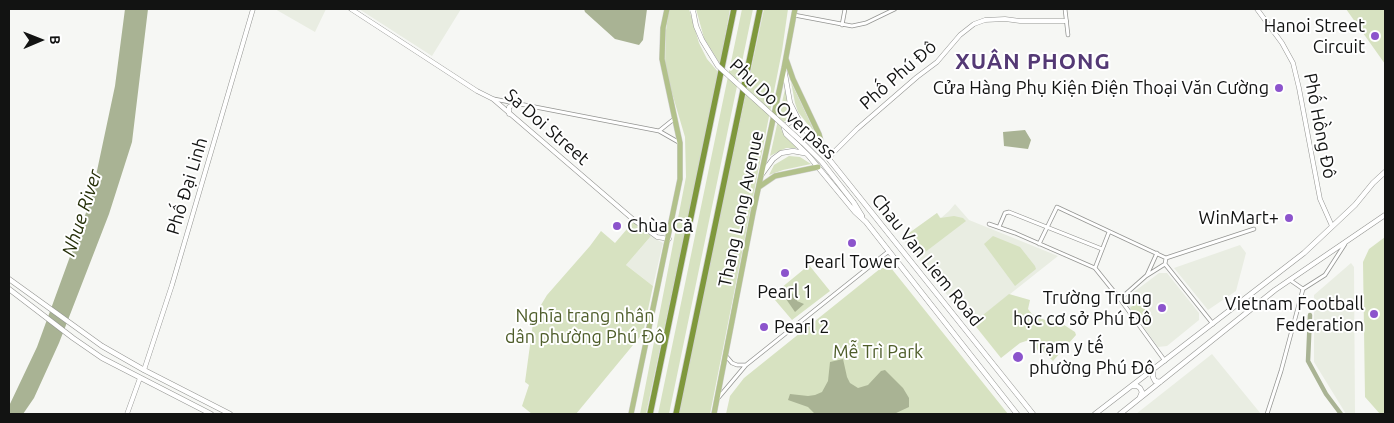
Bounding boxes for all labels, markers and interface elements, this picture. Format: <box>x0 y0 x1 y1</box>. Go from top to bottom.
north arrow <box>15 15 65 65</box>
place label: Hanoi Street Circuit <box>1264 15 1365 58</box>
marker: Hanoi Street Circuit <box>1369 30 1381 42</box>
text: B <box>47 35 63 45</box>
street label: Phố Phú Đô <box>855 36 941 114</box>
district label: XUÂN PHONG <box>954 49 1112 75</box>
street label: Phu Do Overpass <box>725 54 841 164</box>
street label: Phố Hồng Đô <box>1299 71 1341 181</box>
place label: Cửa Hàng Phụ Kiện Điện Thoại Văn Cường <box>934 77 1269 99</box>
marker: Cửa Hàng Phụ Kiện Điện Thoại Văn Cường <box>1273 82 1285 94</box>
street label: Sa Doi Street <box>500 84 594 170</box>
street label: Thang Long Avenue <box>714 129 768 289</box>
street label: Phố Đại Linh <box>162 135 212 237</box>
water label: Nhue River <box>57 167 107 259</box>
street label: Chau Van Liem Road <box>867 189 987 331</box>
place label: WinMart+ <box>1198 207 1279 229</box>
marker: WinMart+ <box>1283 212 1295 224</box>
place label: Chùa Cả <box>627 215 693 237</box>
marker: Chùa Cả <box>611 220 623 232</box>
marker: Pearl Tower <box>846 237 858 249</box>
place label: Pearl Tower <box>804 251 900 273</box>
marker: Pearl 1 <box>779 267 791 279</box>
place label: Pearl 1 <box>757 281 813 303</box>
place label: Trường Trung học cơ sở Phú Đô <box>1014 287 1152 330</box>
place label: Vietnam Football Federation <box>1225 293 1364 336</box>
marker: Trường Trung học cơ sở Phú Đô <box>1156 302 1168 314</box>
park label: Nghĩa trang nhân dân phường Phú Đô <box>505 305 665 348</box>
marker: Vietnam Football Federation <box>1368 308 1380 320</box>
place label: Pearl 2 <box>774 316 829 338</box>
marker: Pearl 2 <box>758 321 770 333</box>
place label: Trạm y tế phường Phú Đô <box>1029 336 1155 378</box>
park label: Mễ Trì Park <box>833 341 923 363</box>
marker: Trạm y tế phường Phú Đô <box>1011 350 1025 364</box>

